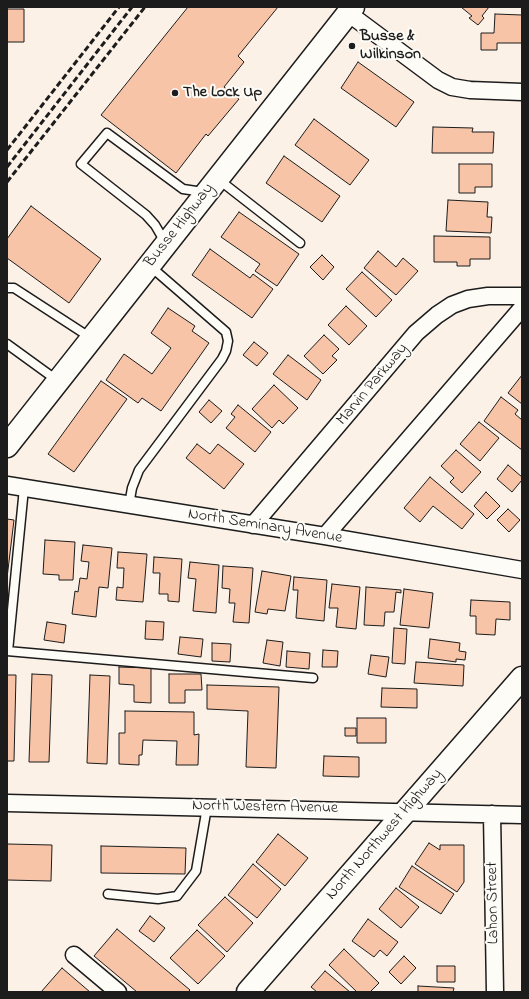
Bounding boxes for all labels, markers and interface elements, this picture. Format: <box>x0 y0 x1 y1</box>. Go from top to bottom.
place label: Busse & Wilkinson <box>360 27 421 65</box>
marker: Busse & Wilkinson <box>347 41 357 51</box>
place label: The Lock Up <box>183 83 262 103</box>
marker: The Lock Up <box>170 88 180 98</box>
street label: Busse Highway <box>141 180 219 272</box>
street label: Marvin Parkway <box>333 340 413 430</box>
street label: North Seminary Avenue <box>186 505 344 549</box>
street label: North Northwest Highway <box>323 765 447 905</box>
street label: North Western Avenue <box>192 797 338 819</box>
street label: Lahon Street <box>484 861 504 945</box>

